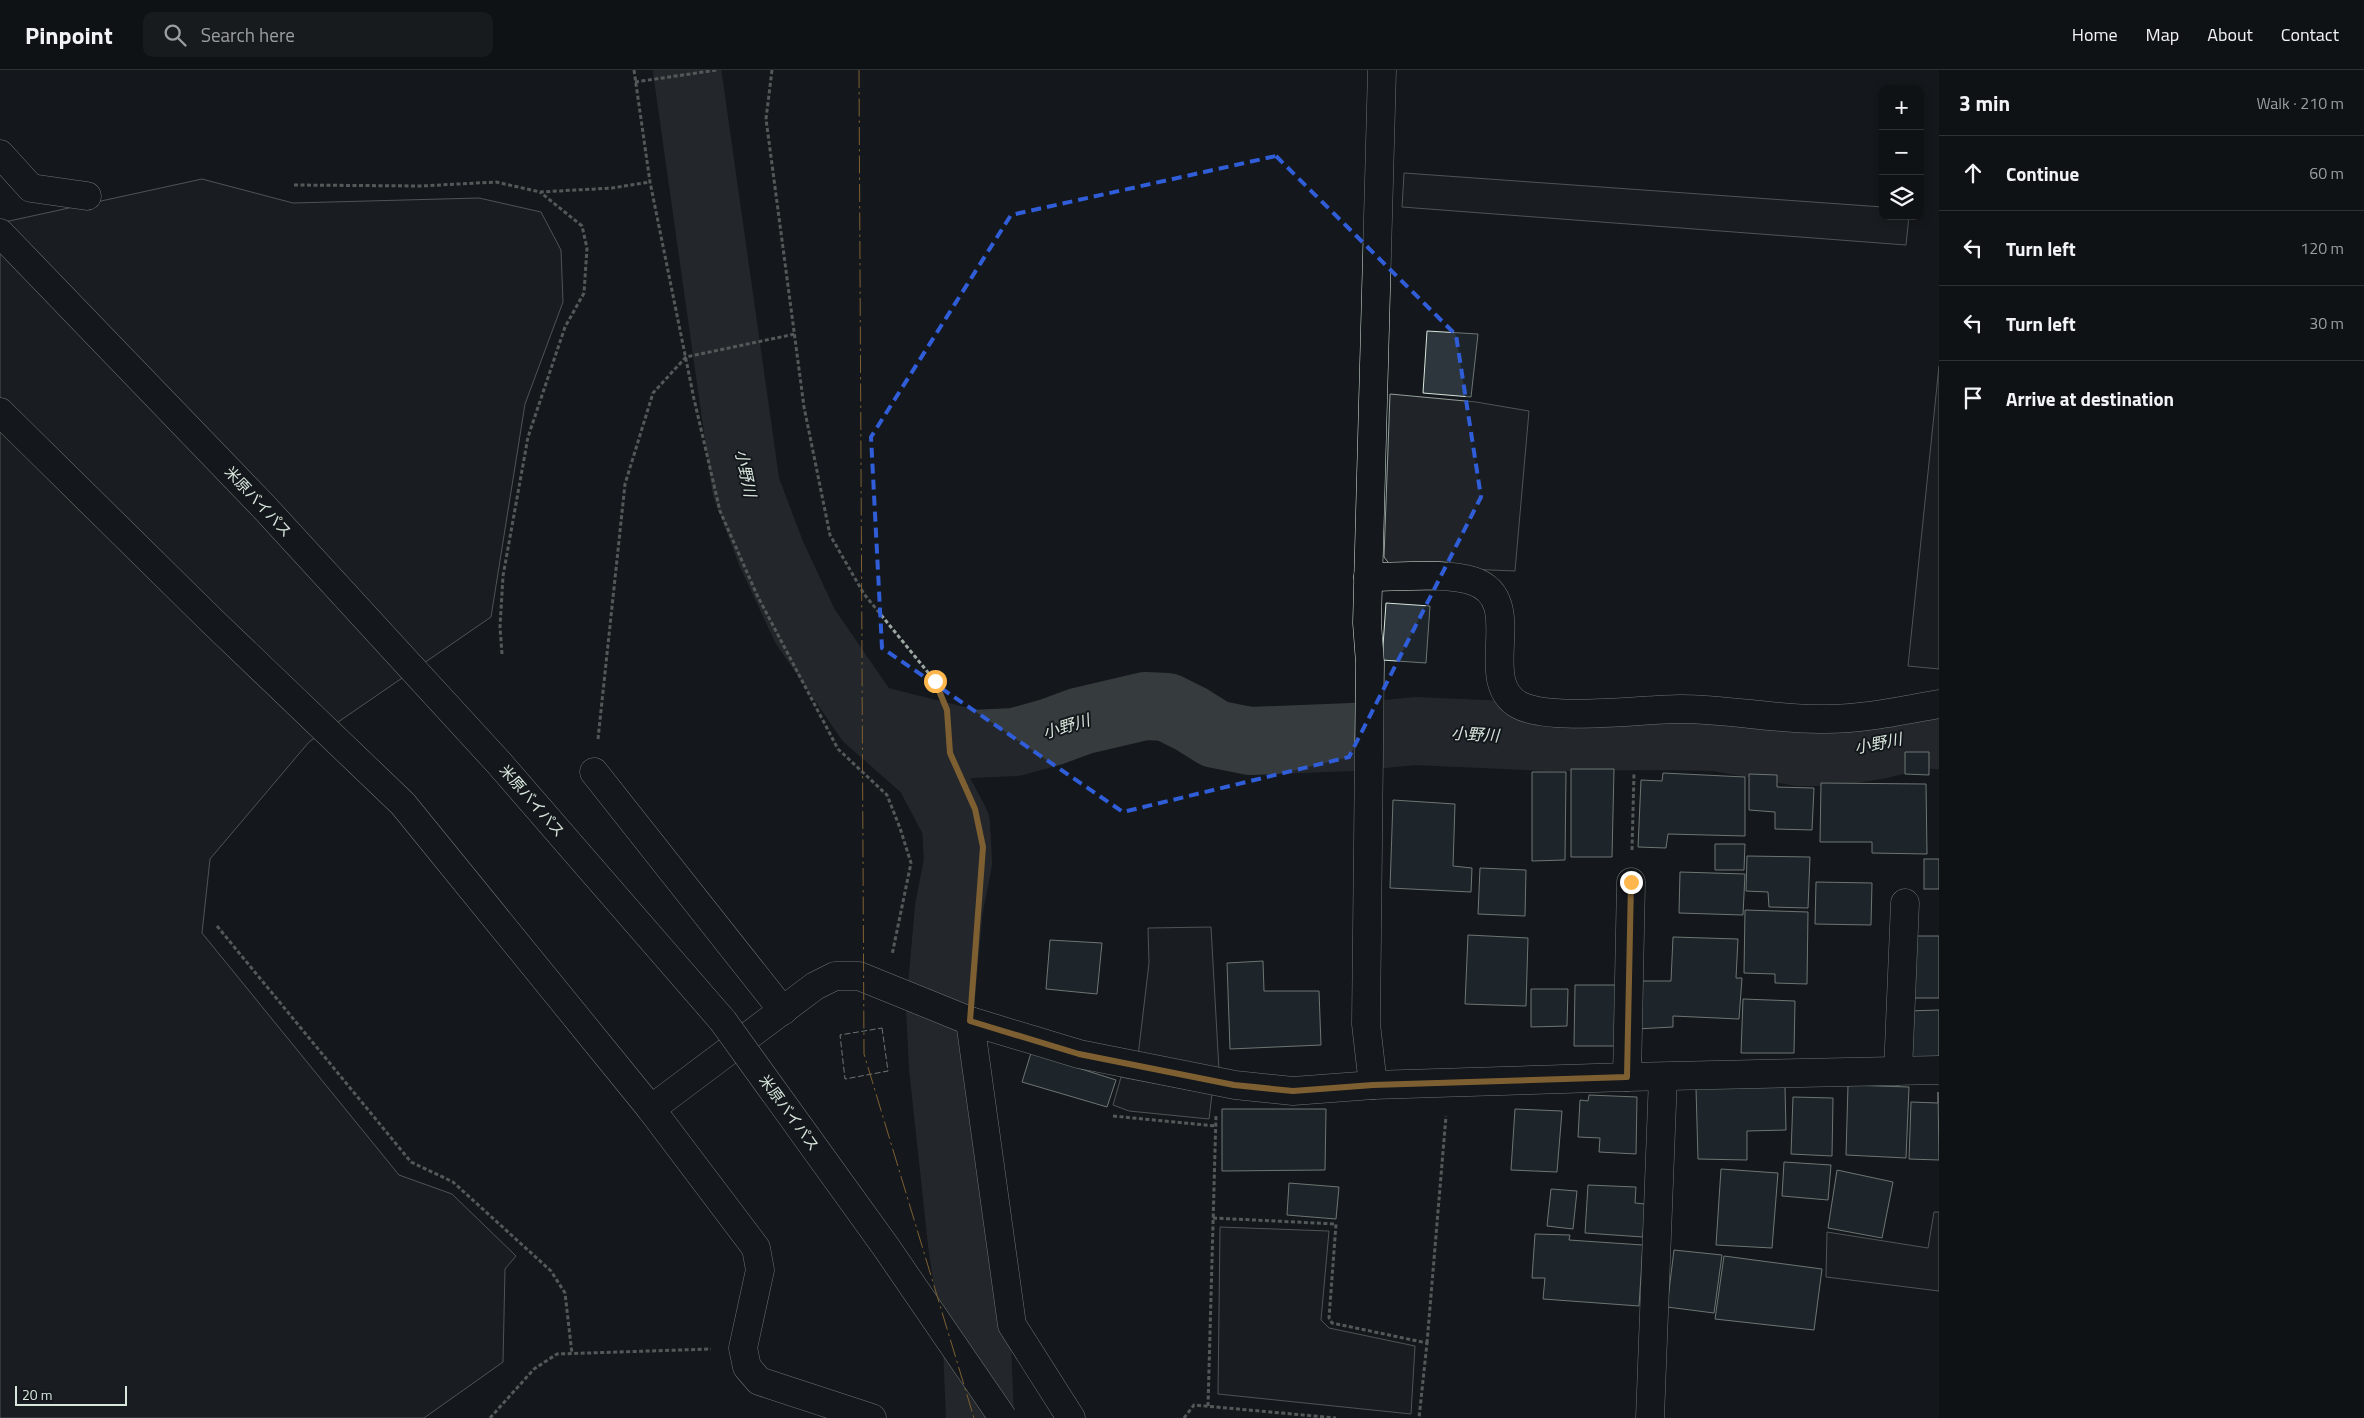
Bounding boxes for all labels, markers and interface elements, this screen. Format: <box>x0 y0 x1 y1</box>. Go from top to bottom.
search box <box>143 12 493 57</box>
text: Pinpoint <box>25 17 113 53</box>
text: Search here <box>201 20 295 49</box>
icon: search <box>161 21 189 49</box>
text: Home <box>2072 21 2118 48</box>
text: Map <box>2146 21 2179 48</box>
text: About <box>2207 21 2253 48</box>
text: Contact <box>2281 21 2339 48</box>
map controls <box>1879 85 1924 220</box>
button: + <box>1879 85 1924 130</box>
text: 3 min <box>1959 87 2010 119</box>
text: Walk · 210 m <box>2256 91 2344 115</box>
button: − <box>1879 130 1924 175</box>
icon: ahead <box>1959 159 1987 187</box>
text: Continue <box>2006 159 2079 188</box>
text: 60 m <box>2309 161 2344 185</box>
button: layers <box>1879 175 1924 220</box>
icon: left <box>1959 234 1987 262</box>
text: Turn left <box>2006 234 2076 263</box>
text: 120 m <box>2300 236 2344 260</box>
icon: left <box>1959 309 1987 337</box>
text: Turn left <box>2006 309 2076 338</box>
text: 30 m <box>2309 311 2344 335</box>
icon: arrive <box>1959 384 1987 412</box>
text: Arrive at destination <box>2006 384 2174 413</box>
water label: 小野川 <box>729 447 763 501</box>
street label: 米原バイパス <box>219 461 297 542</box>
route start <box>924 670 947 693</box>
water label: 小野川 <box>1040 707 1094 744</box>
water label: 小野川 <box>1450 721 1502 747</box>
water label: 小野川 <box>1852 726 1906 759</box>
street label: 米原バイパス <box>494 759 570 842</box>
route end <box>1620 871 1643 894</box>
street label: 米原バイパス <box>754 1070 825 1156</box>
scale bar <box>15 1383 128 1406</box>
text: 20 m <box>22 1384 52 1405</box>

